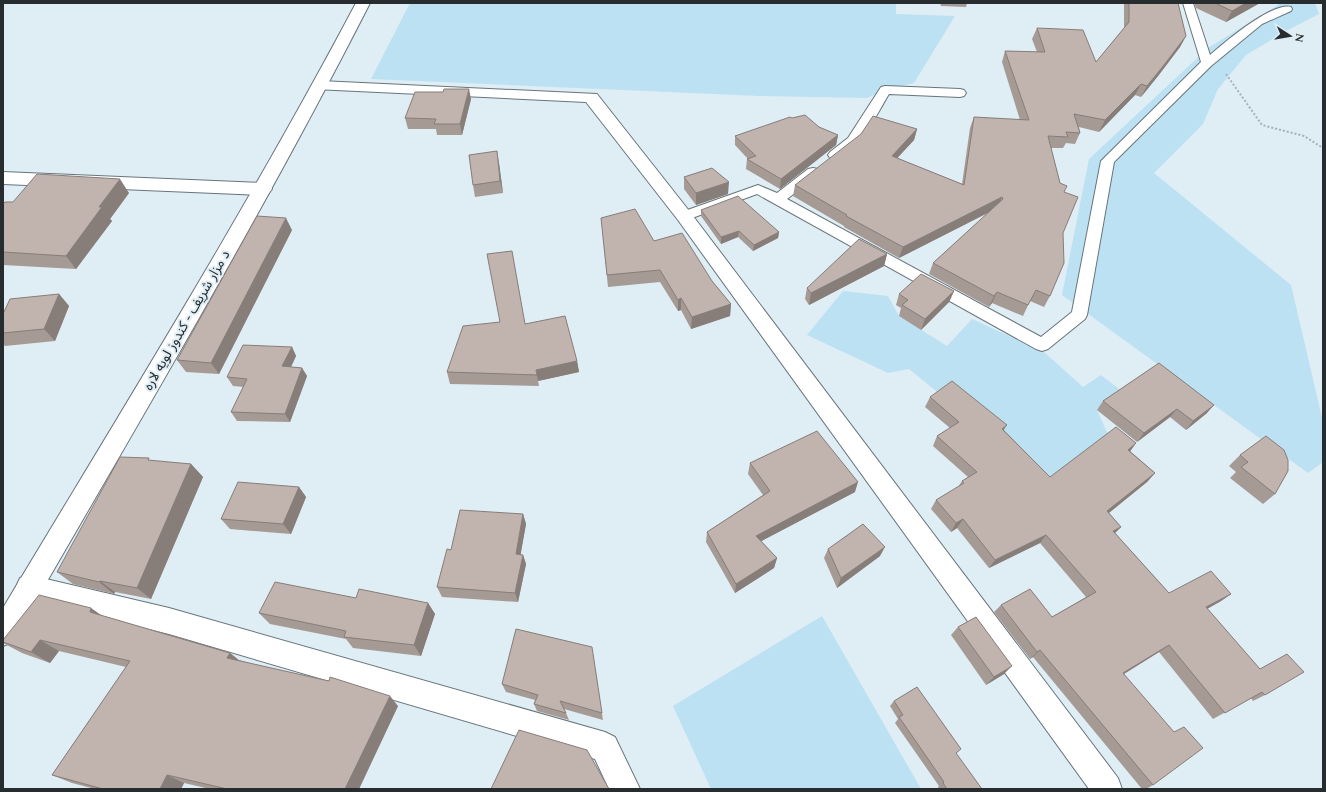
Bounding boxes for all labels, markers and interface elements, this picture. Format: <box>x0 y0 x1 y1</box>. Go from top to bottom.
north arrow <box>1270 16 1310 56</box>
text: N <box>1290 32 1309 44</box>
street label: د مزار شریف - کندوز لویه لاره <box>138 246 235 394</box>

